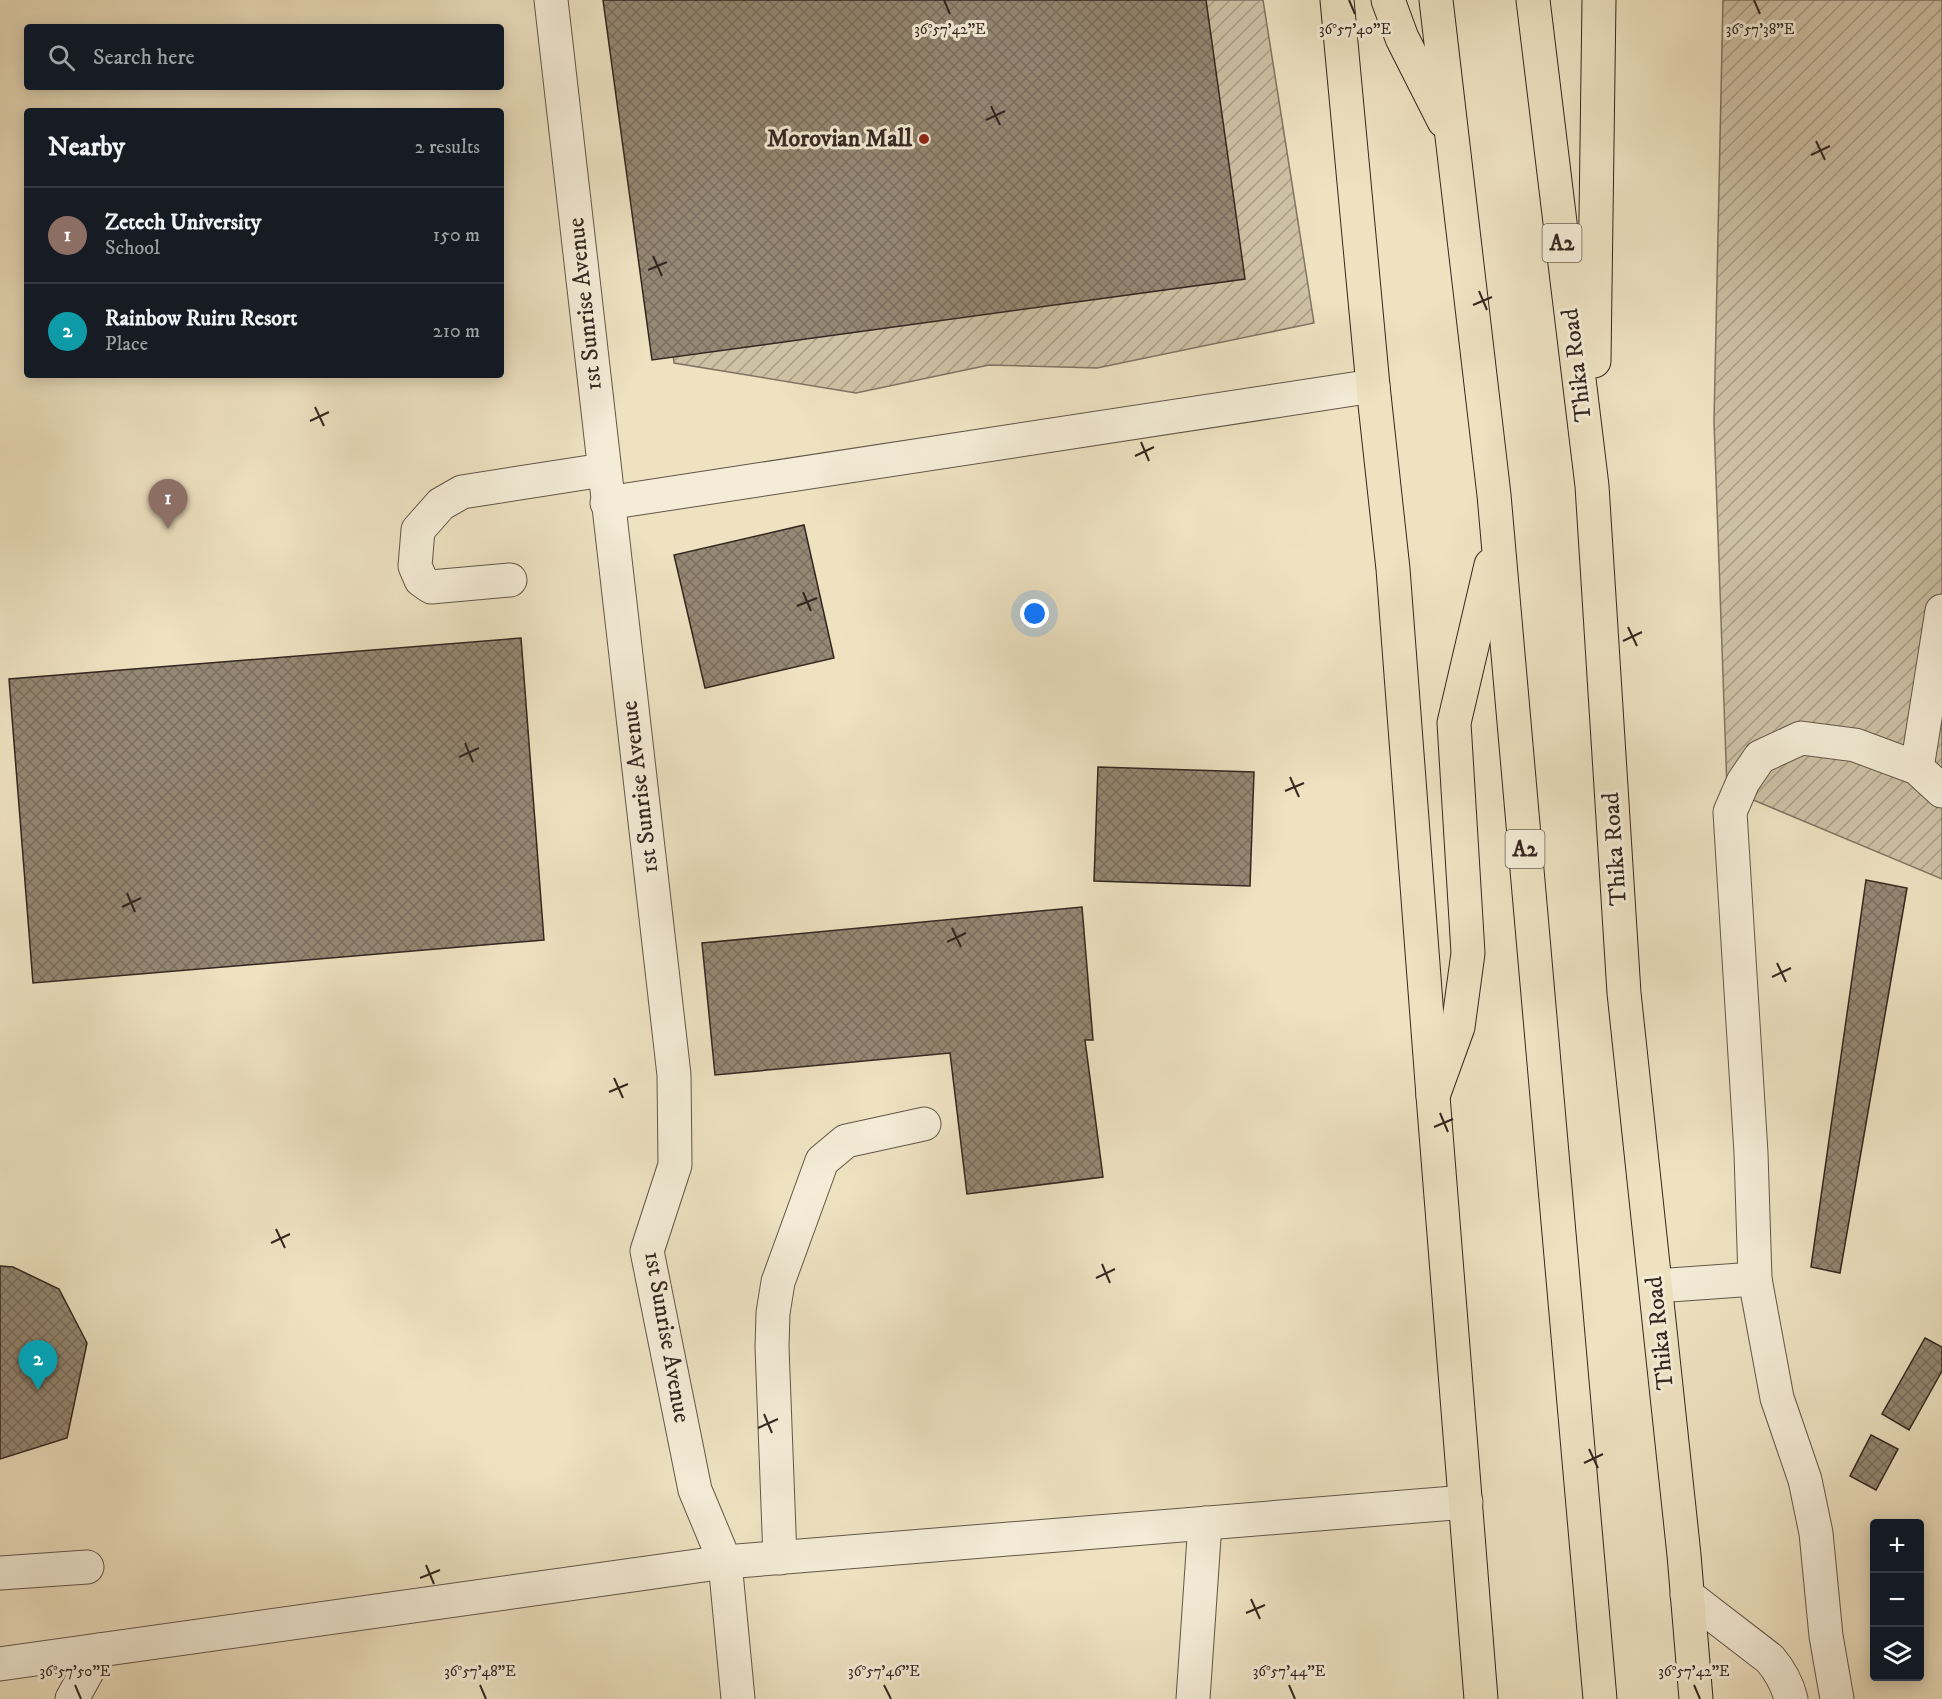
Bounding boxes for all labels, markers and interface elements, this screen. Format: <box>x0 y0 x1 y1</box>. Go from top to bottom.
text: 36°57'42"E <box>914 20 986 39</box>
text: 36°57'40"E <box>1319 20 1391 39</box>
text: 36°57'38"E <box>1726 20 1795 39</box>
search box <box>24 24 504 90</box>
icon: search <box>45 41 78 74</box>
text: Search here <box>93 44 195 71</box>
place label: Morovian Mall <box>767 124 913 154</box>
text: Nearby <box>48 131 125 164</box>
marker: Morovian Mall <box>917 132 931 146</box>
text: 2 results <box>415 135 480 160</box>
text: Zetech University <box>105 209 261 236</box>
street label: 1st Sunrise Avenue <box>561 216 609 392</box>
text: 1 <box>64 223 71 248</box>
text: 150 m <box>433 223 480 248</box>
road number: A2 <box>1542 224 1582 262</box>
text: School <box>105 236 160 261</box>
text: Rainbow Ruiru Resort <box>105 305 297 332</box>
street label: Thika Road <box>1555 307 1599 423</box>
text: 2 <box>63 319 72 344</box>
text: 210 m <box>433 319 480 344</box>
text: Place <box>105 332 148 357</box>
pin: 1 <box>148 480 188 529</box>
your location <box>1020 599 1049 628</box>
street label: 1st Sunrise Avenue <box>615 699 665 875</box>
street label: Thika Road <box>1596 791 1634 907</box>
road number: A2 <box>1506 830 1544 868</box>
street label: 1st Sunrise Avenue <box>637 1249 697 1425</box>
street label: Thika Road <box>1639 1275 1681 1391</box>
pin: 2 <box>18 1340 57 1390</box>
map controls <box>1870 1519 1924 1681</box>
button: + <box>1870 1519 1924 1573</box>
button: − <box>1870 1573 1924 1627</box>
button: layers <box>1870 1627 1924 1681</box>
text: 36°57'50"E <box>40 1662 111 1681</box>
text: 36°57'48"E <box>444 1662 516 1681</box>
text: 36°57'46"E <box>848 1662 920 1681</box>
text: 36°57'44"E <box>1253 1662 1326 1681</box>
text: 36°57'42"E <box>1658 1662 1730 1681</box>

